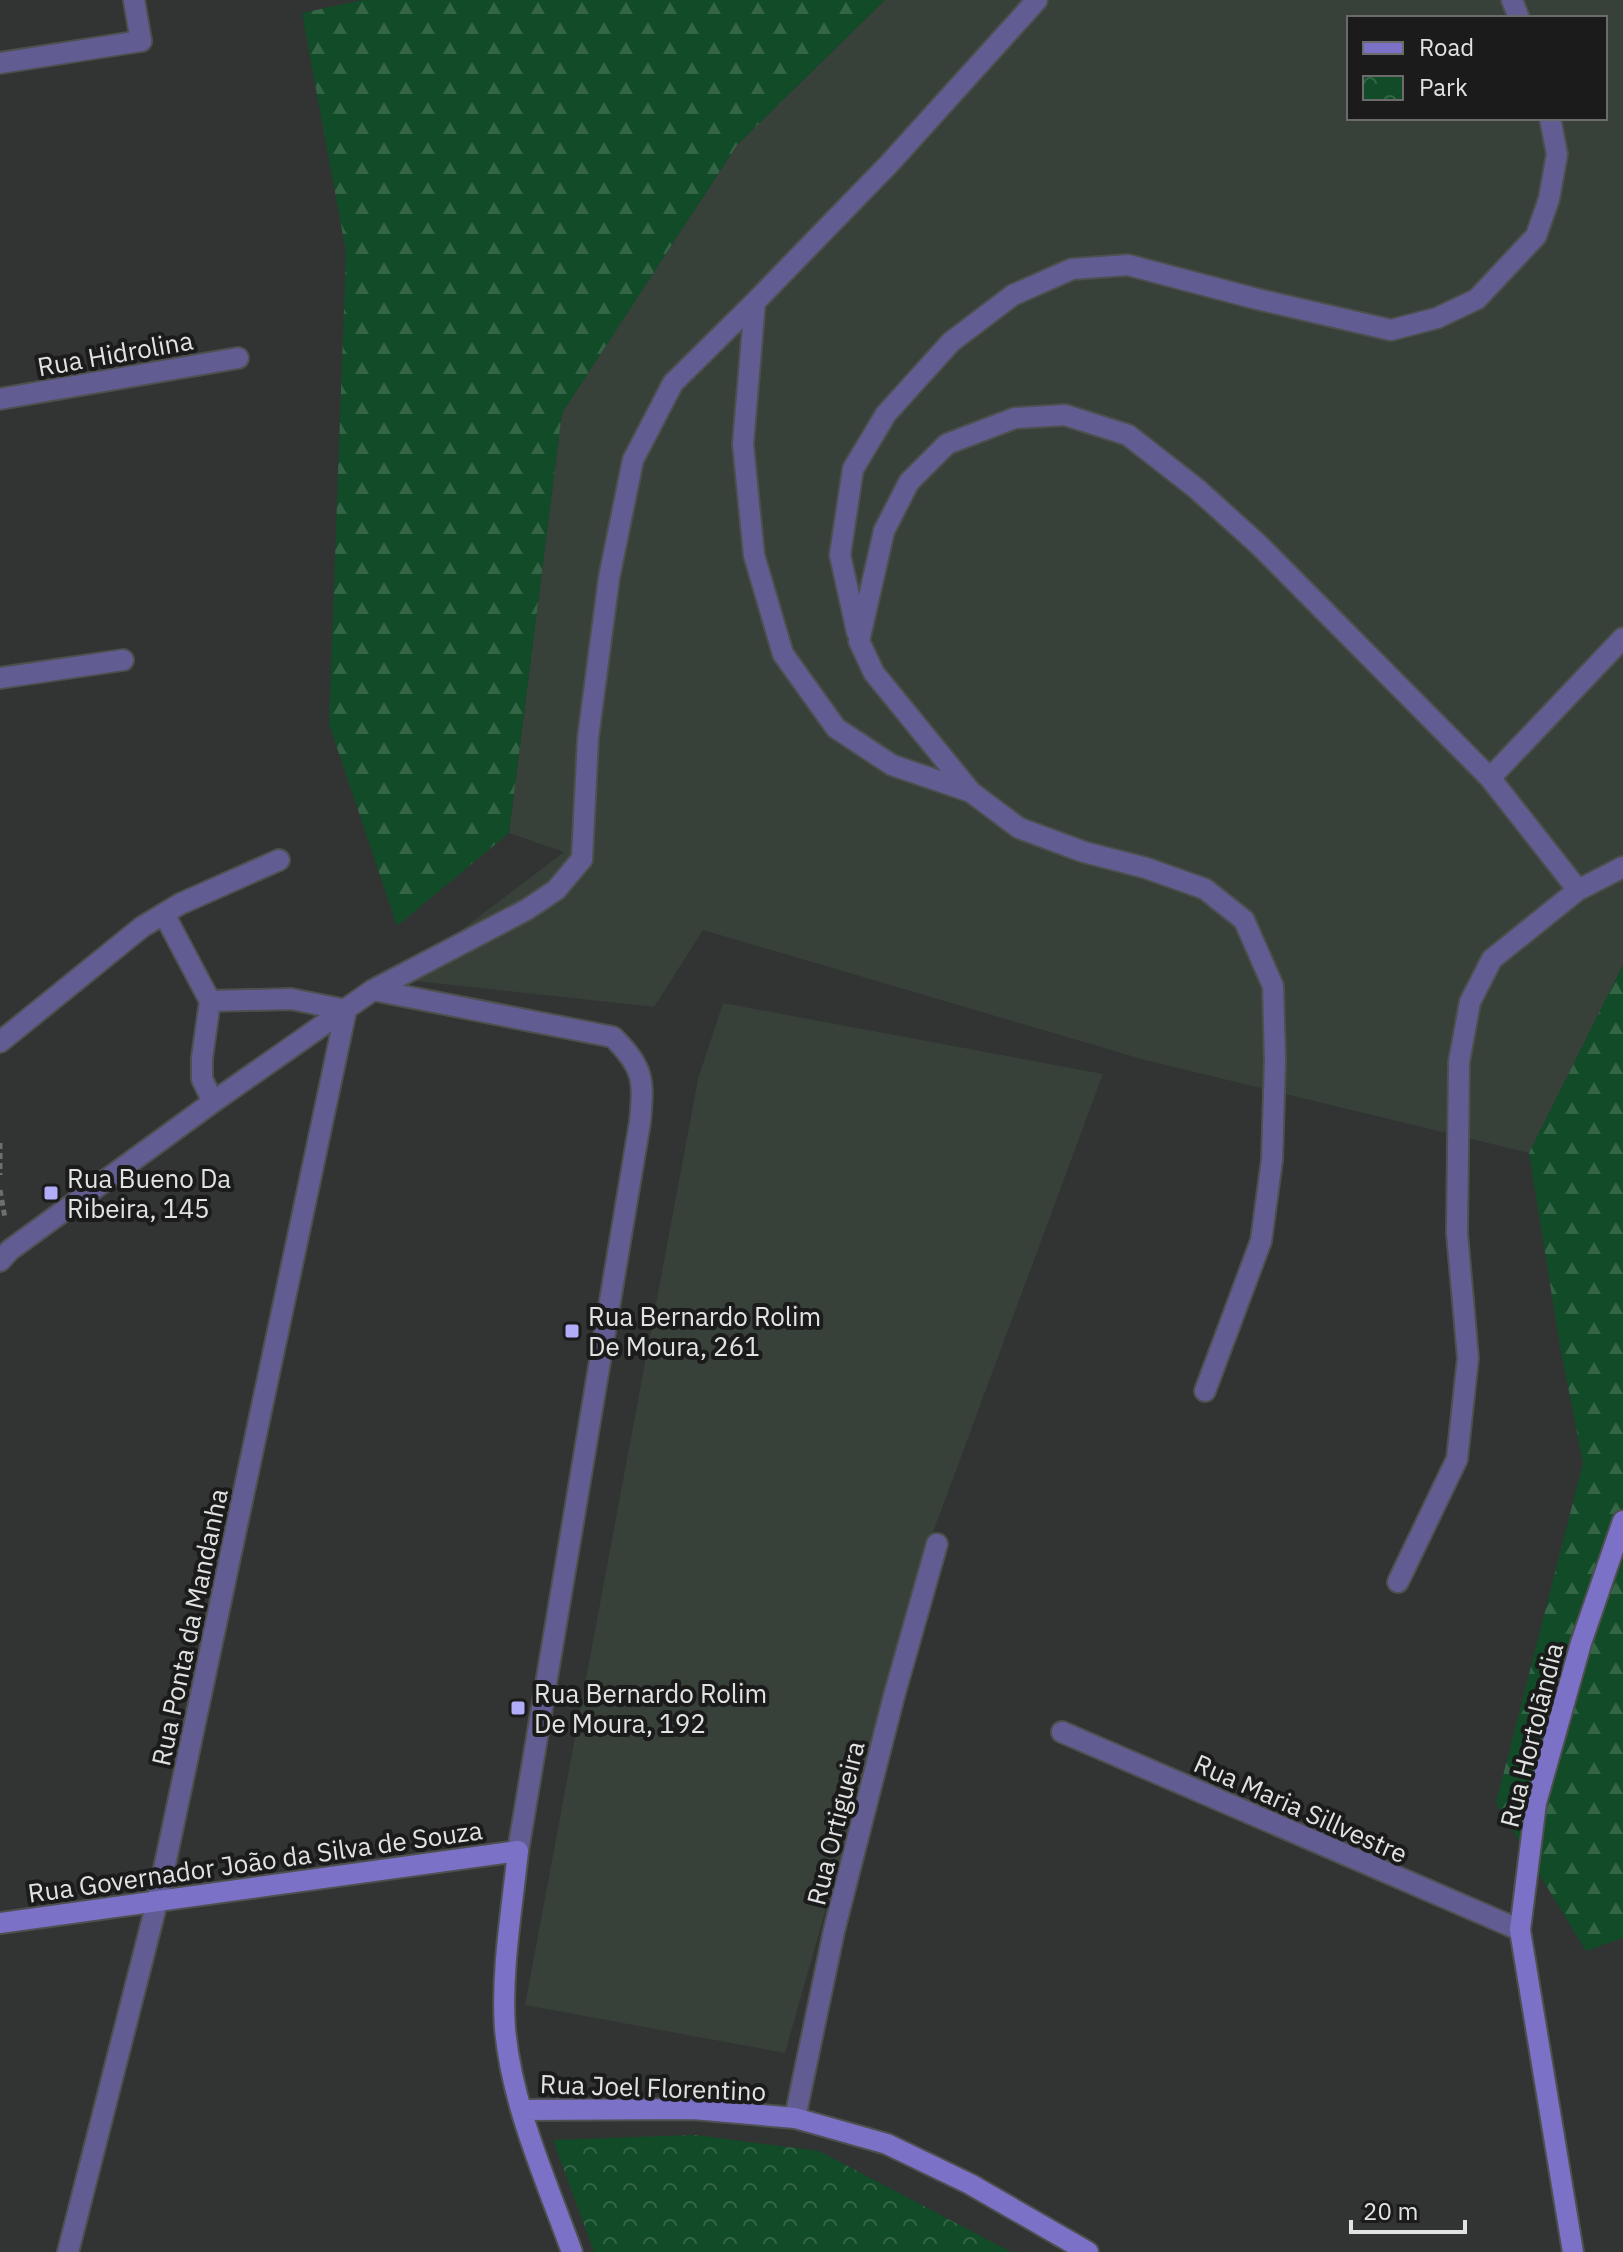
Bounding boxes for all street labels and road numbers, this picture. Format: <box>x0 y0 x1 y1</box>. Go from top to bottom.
street label: Rua Hidrolina <box>34 323 196 383</box>
street label: Rua Ponta da Mandanha <box>143 1485 235 1769</box>
street label: Rua Hortolãndia <box>1492 1639 1570 1831</box>
street label: Rua Ortigueira <box>798 1737 872 1908</box>
street label: Rua Maria Sillvestre <box>1189 1746 1413 1870</box>
street label: Rua Governador João da Silva de Souza <box>26 1812 485 1910</box>
street label: Rua Joel Florentino <box>539 2066 767 2108</box>

